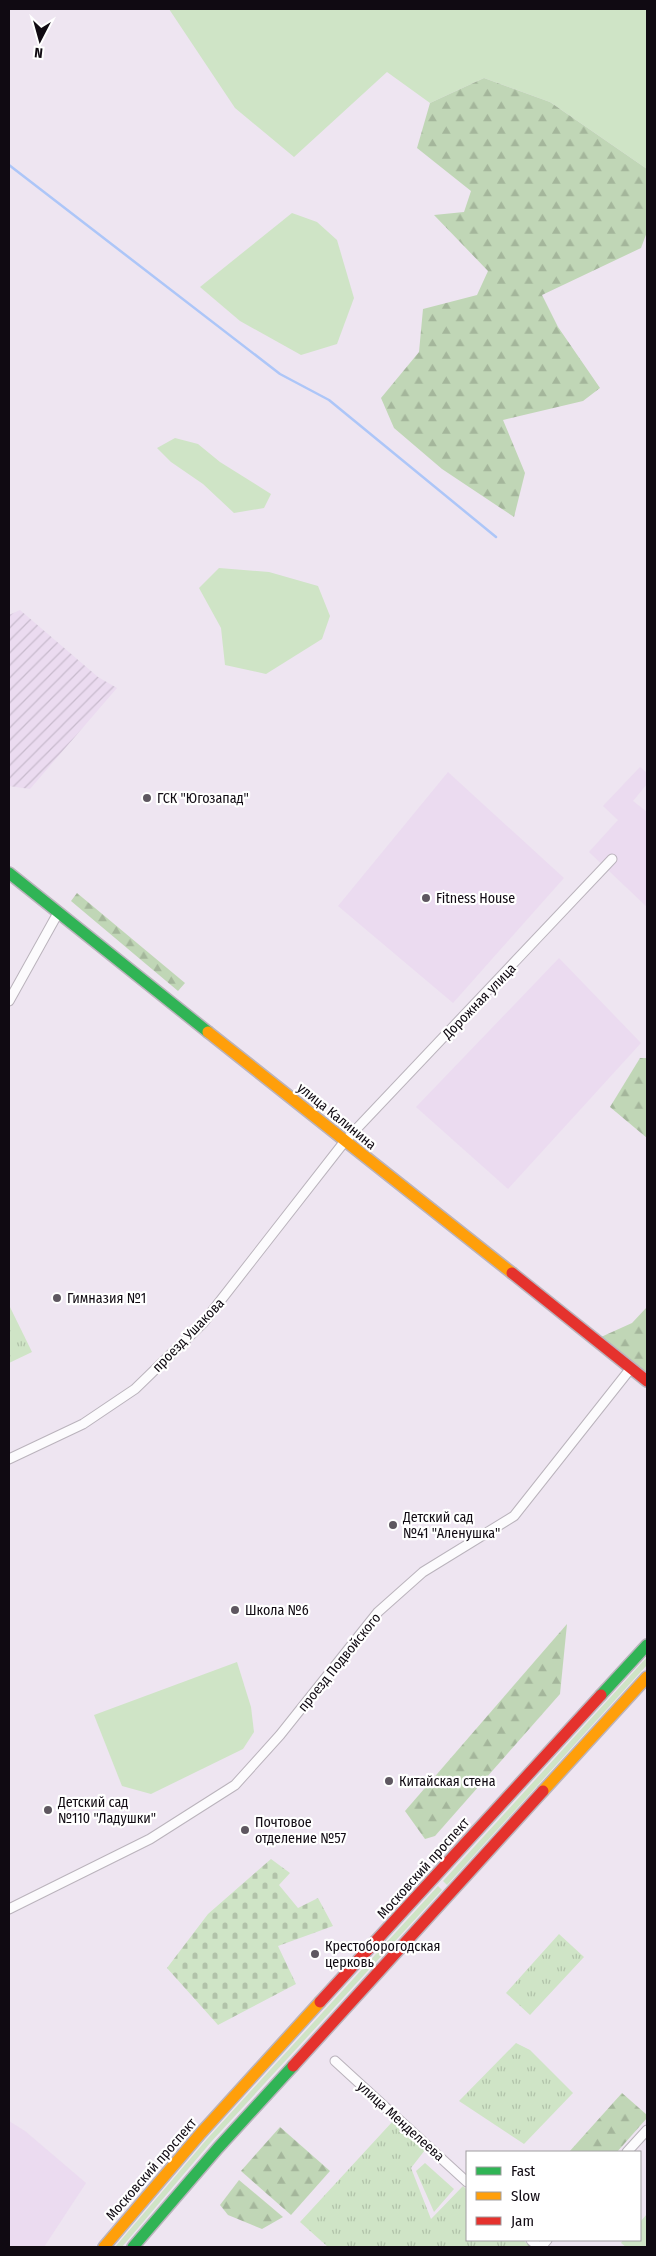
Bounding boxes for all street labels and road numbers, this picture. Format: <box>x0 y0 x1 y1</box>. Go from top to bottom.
street label: Дорожная улица <box>438 960 520 1043</box>
street label: улица Калинина <box>294 1079 380 1153</box>
street label: проезд Ушакова <box>149 1295 228 1376</box>
street label: проезд Подвойского <box>294 1610 384 1715</box>
street label: Московский проспект <box>374 1814 473 1922</box>
street label: улица Менделеева <box>354 2078 448 2165</box>
street label: Московский проспект <box>102 2115 201 2224</box>

